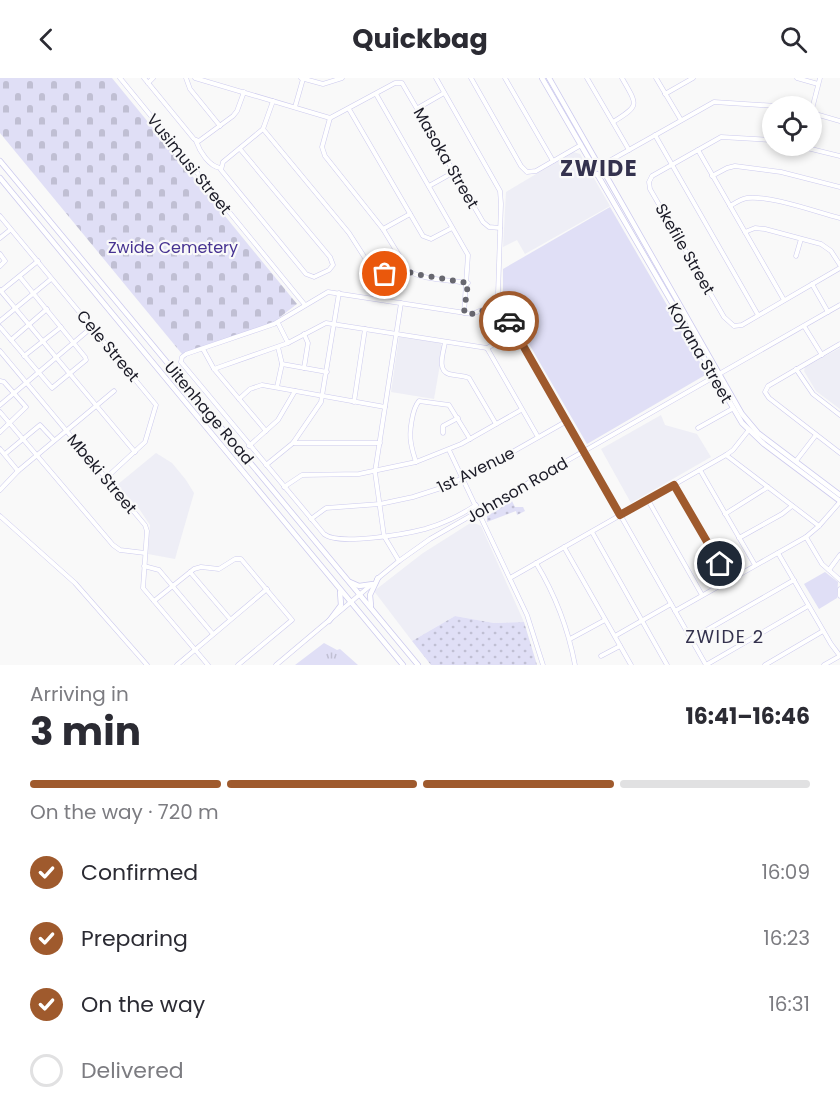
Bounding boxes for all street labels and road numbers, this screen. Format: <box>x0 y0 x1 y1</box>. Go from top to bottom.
street label: Masoka Street <box>408 103 484 213</box>
street label: Vusimusi Street <box>141 109 237 219</box>
street label: Skefile Street <box>650 199 720 299</box>
street label: Koyana Street <box>662 299 738 407</box>
street label: Cele Street <box>71 305 145 387</box>
street label: Uitenhage Road <box>159 356 259 470</box>
street label: Mbeki Street <box>62 429 142 519</box>
street label: 1st Avenue <box>433 441 519 499</box>
street label: Johnson Road <box>462 452 572 528</box>

